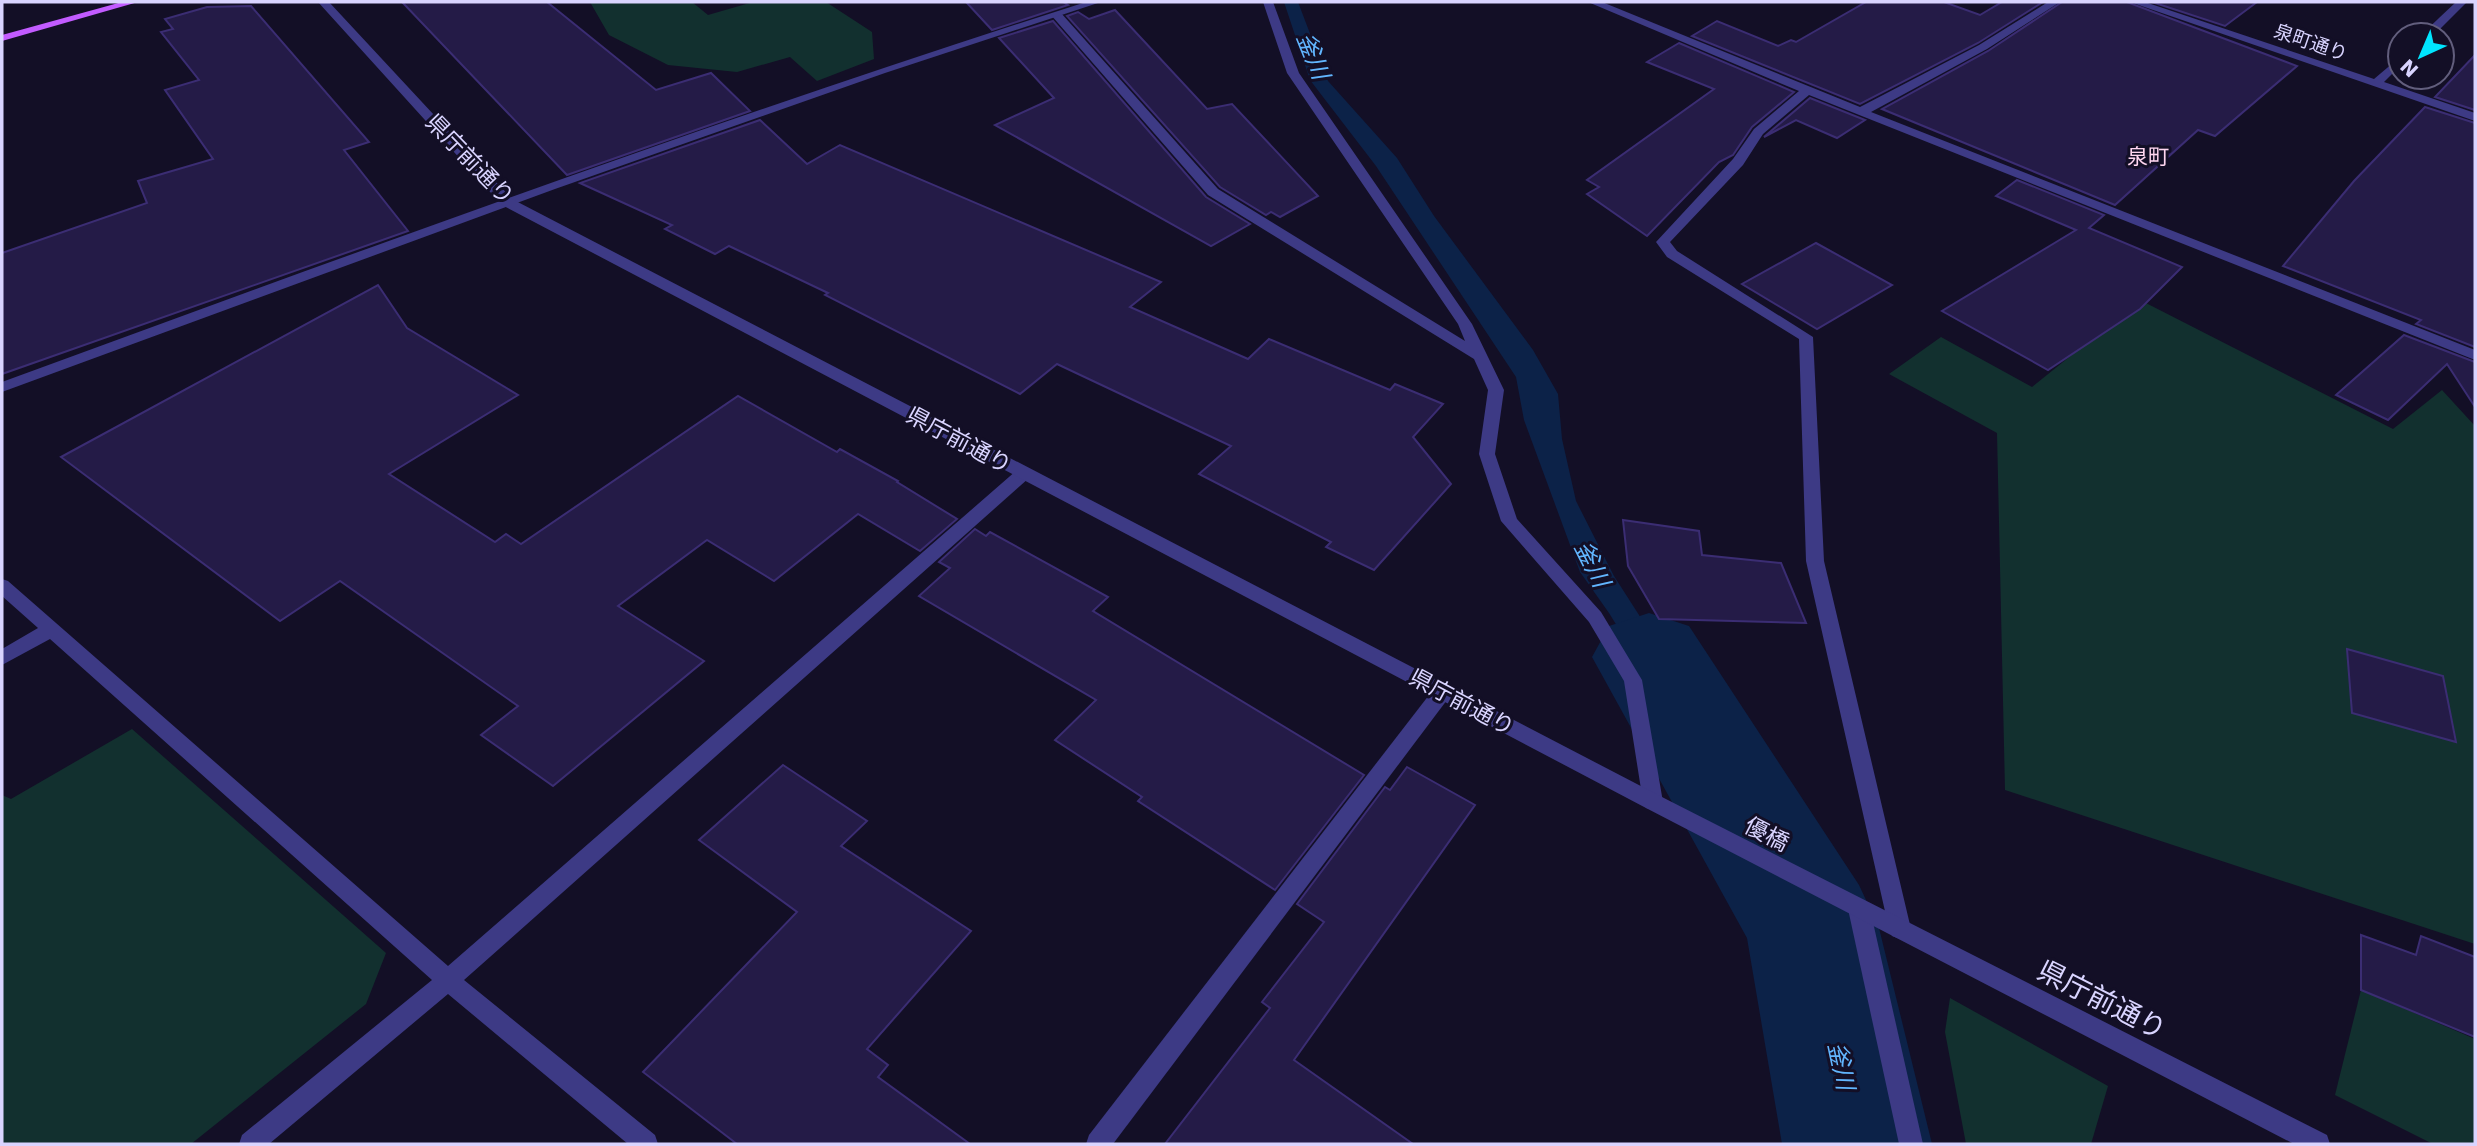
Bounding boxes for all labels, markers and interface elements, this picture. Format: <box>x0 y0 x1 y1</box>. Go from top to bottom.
street label: 泉町通り <box>2271 19 2351 65</box>
north arrow <box>2386 21 2456 91</box>
water label: 釜川 <box>1291 29 1336 86</box>
text: N <box>2396 55 2423 82</box>
street label: 県庁前通り <box>421 109 519 209</box>
district label: 泉町 <box>2127 145 2169 169</box>
street label: 県庁前通り <box>902 402 1016 478</box>
water label: 釜川 <box>1569 536 1617 594</box>
street label: 県庁前通り <box>1405 664 1519 740</box>
street label: 優橋 <box>1741 812 1793 856</box>
street label: 県庁前通り <box>2032 954 2172 1046</box>
water label: 釜川 <box>1822 1040 1860 1095</box>

